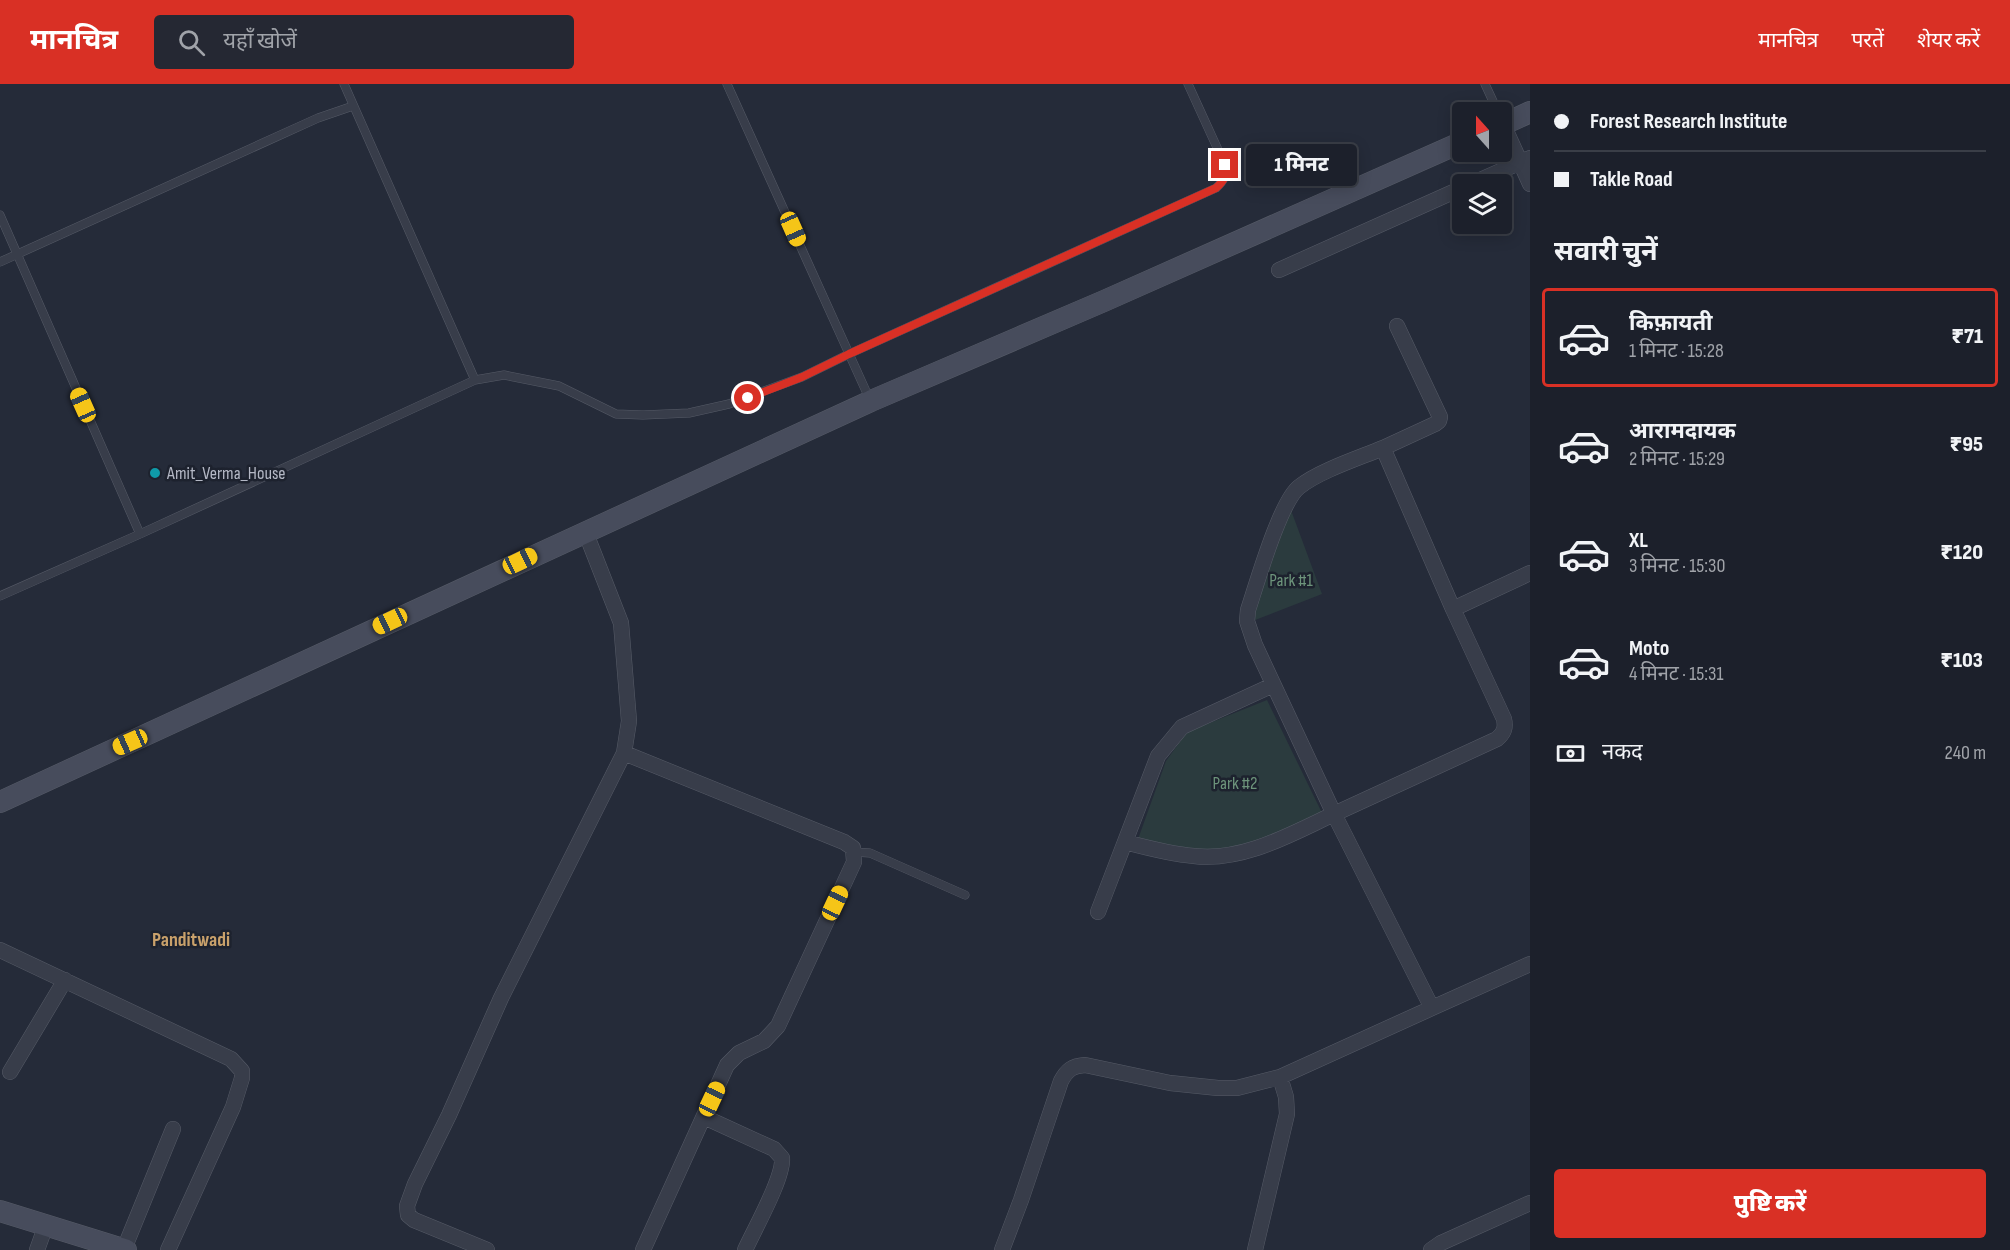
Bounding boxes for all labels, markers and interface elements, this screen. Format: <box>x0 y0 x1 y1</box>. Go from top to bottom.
search box <box>154 15 574 69</box>
text: मानचित्र <box>30 24 118 57</box>
icon: search <box>175 26 208 59</box>
text: यहाँ खोजें <box>223 28 297 55</box>
text: मानचित्र <box>1758 28 1818 53</box>
text: परतें <box>1851 28 1884 53</box>
text: शेयर करें <box>1917 28 1980 53</box>
north arrow <box>1452 102 1512 162</box>
map controls <box>1452 102 1512 234</box>
text: Forest Research Institute <box>1590 108 1788 135</box>
callout: 1 मिनट <box>1246 144 1357 186</box>
route end <box>1211 151 1238 178</box>
text: 1 मिनट <box>1274 153 1329 177</box>
text: Takle Road <box>1590 166 1673 193</box>
button: layers <box>1452 174 1512 234</box>
car <box>777 209 809 249</box>
text: सवारी चुनें <box>1554 236 1658 268</box>
text: किफ़ायती <box>1629 310 1713 337</box>
icon: car <box>1557 311 1611 365</box>
text: ₹71 <box>1951 323 1983 350</box>
text: 1 मिनट · 15:28 <box>1629 339 1724 363</box>
route start <box>734 384 761 411</box>
car <box>67 385 99 425</box>
text: आरामदायक <box>1629 418 1736 445</box>
icon: car <box>1557 419 1611 473</box>
text: ₹95 <box>1950 431 1983 458</box>
text: 2 मिनट · 15:29 <box>1629 447 1725 471</box>
place label: Amit_Verma_House <box>166 463 286 484</box>
marker: Amit_Verma_House <box>148 466 162 480</box>
icon: car <box>1557 527 1611 581</box>
text: XL <box>1629 527 1648 554</box>
text: ₹120 <box>1940 539 1983 566</box>
car <box>500 545 540 577</box>
text: 3 मिनट · 15:30 <box>1629 554 1725 578</box>
park label: Park #1 <box>1269 570 1314 591</box>
car <box>370 605 410 637</box>
icon: car <box>1557 635 1611 689</box>
text: Moto <box>1629 635 1669 662</box>
text: ₹103 <box>1940 647 1983 674</box>
text: 4 मिनट · 15:31 <box>1629 662 1723 686</box>
car <box>110 726 150 758</box>
icon: cash <box>1554 737 1587 770</box>
text: नकद <box>1602 739 1643 766</box>
text: 240 m <box>1945 741 1986 765</box>
park label: Park #2 <box>1213 773 1257 794</box>
car <box>819 883 851 923</box>
district label: Panditwadi <box>152 928 230 952</box>
car <box>696 1079 728 1119</box>
button: पुष्टि करें <box>1554 1169 1986 1238</box>

